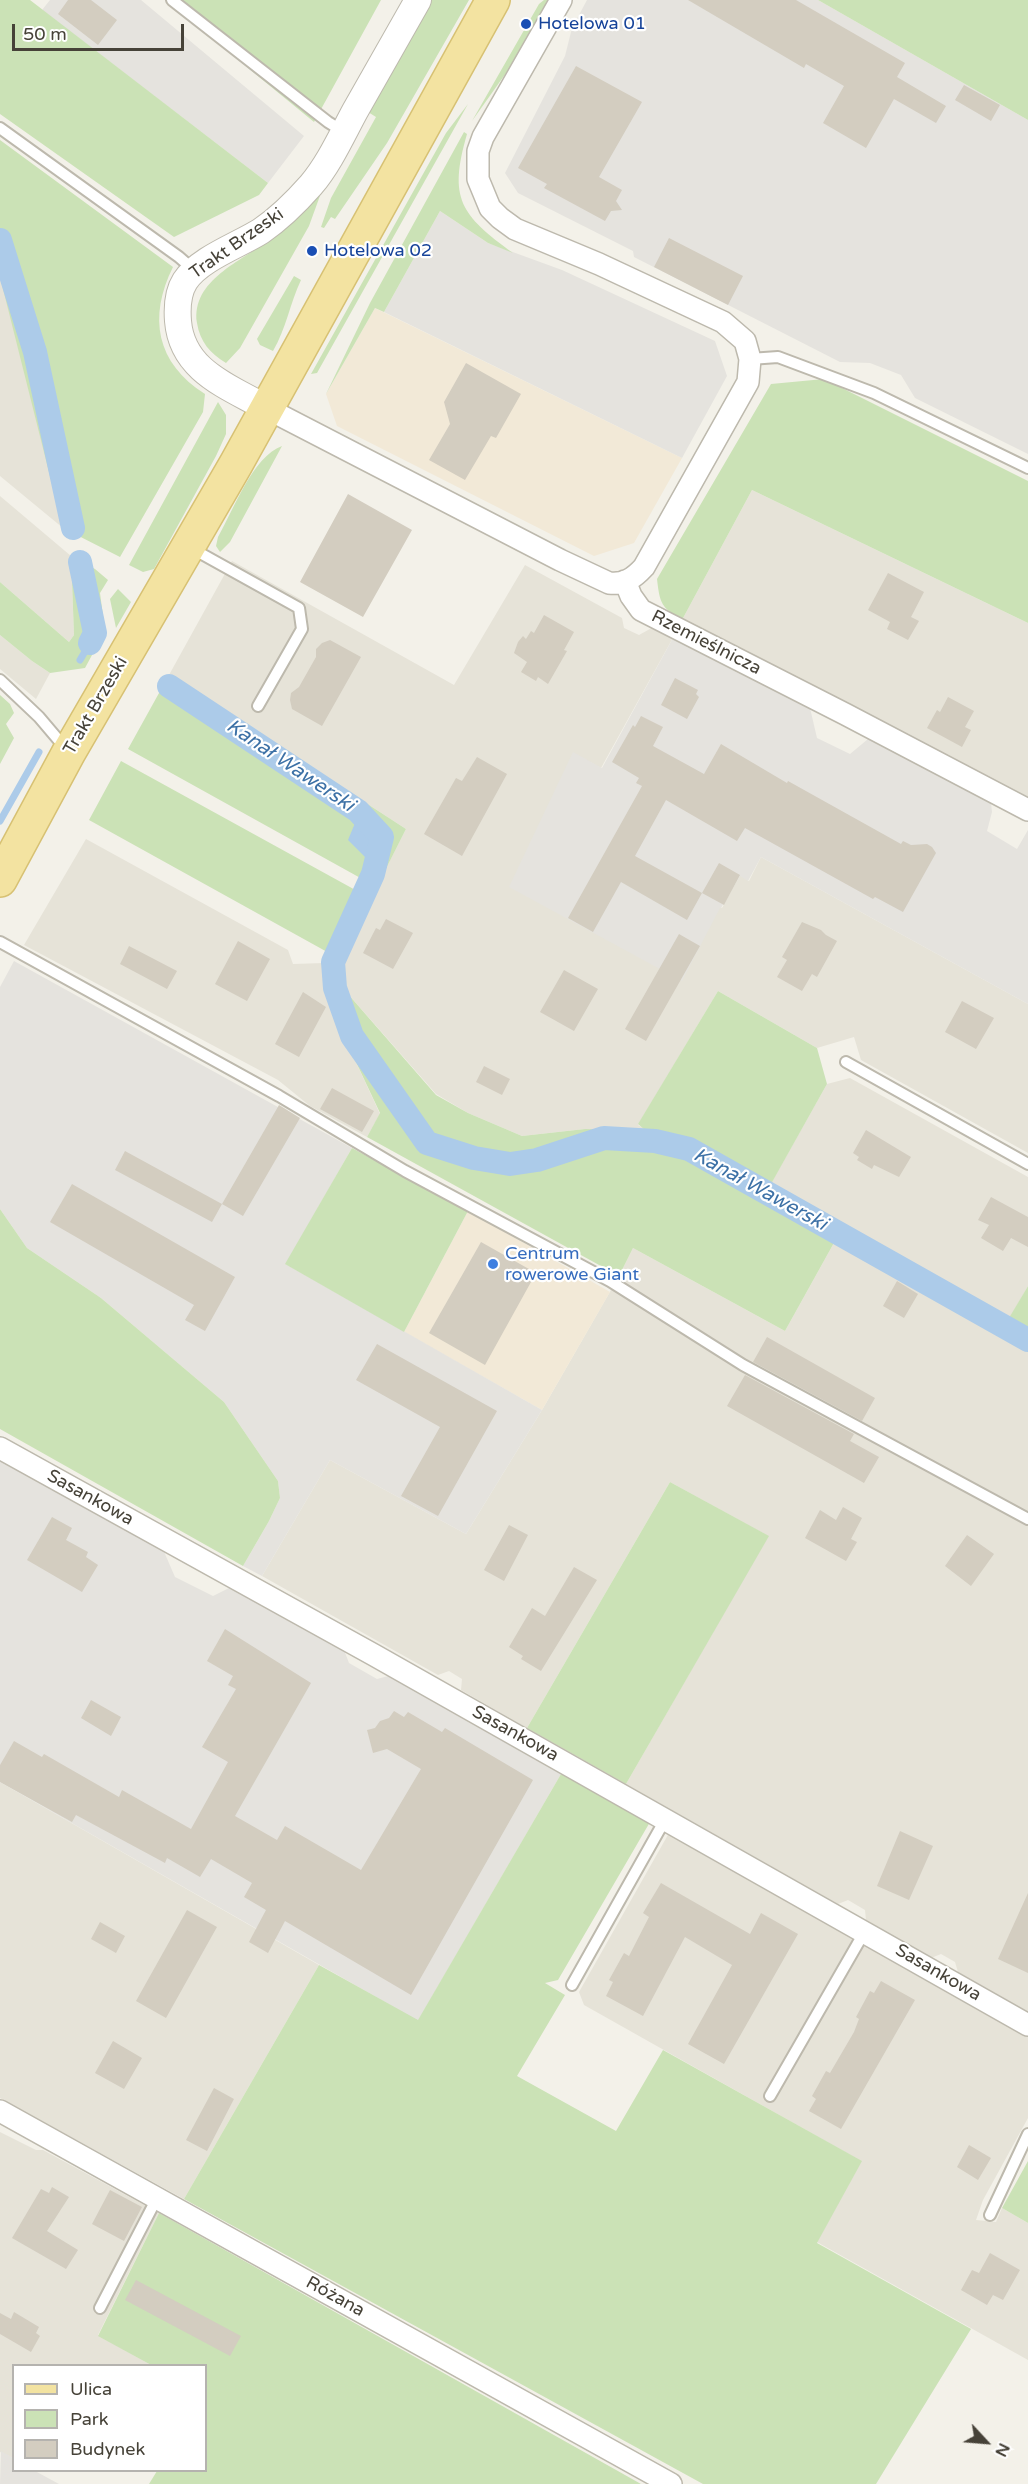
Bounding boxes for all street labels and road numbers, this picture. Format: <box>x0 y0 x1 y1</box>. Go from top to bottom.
street label: Trakt Brzeski <box>186 204 288 284</box>
street label: Rzemieślnicza <box>647 606 765 680</box>
street label: Trakt Brzeski <box>59 653 133 759</box>
street label: Sasankowa <box>43 1465 137 1531</box>
street label: Sasankowa <box>468 1701 562 1767</box>
street label: Sasankowa <box>891 1940 985 2006</box>
street label: Różana <box>302 2272 368 2322</box>

